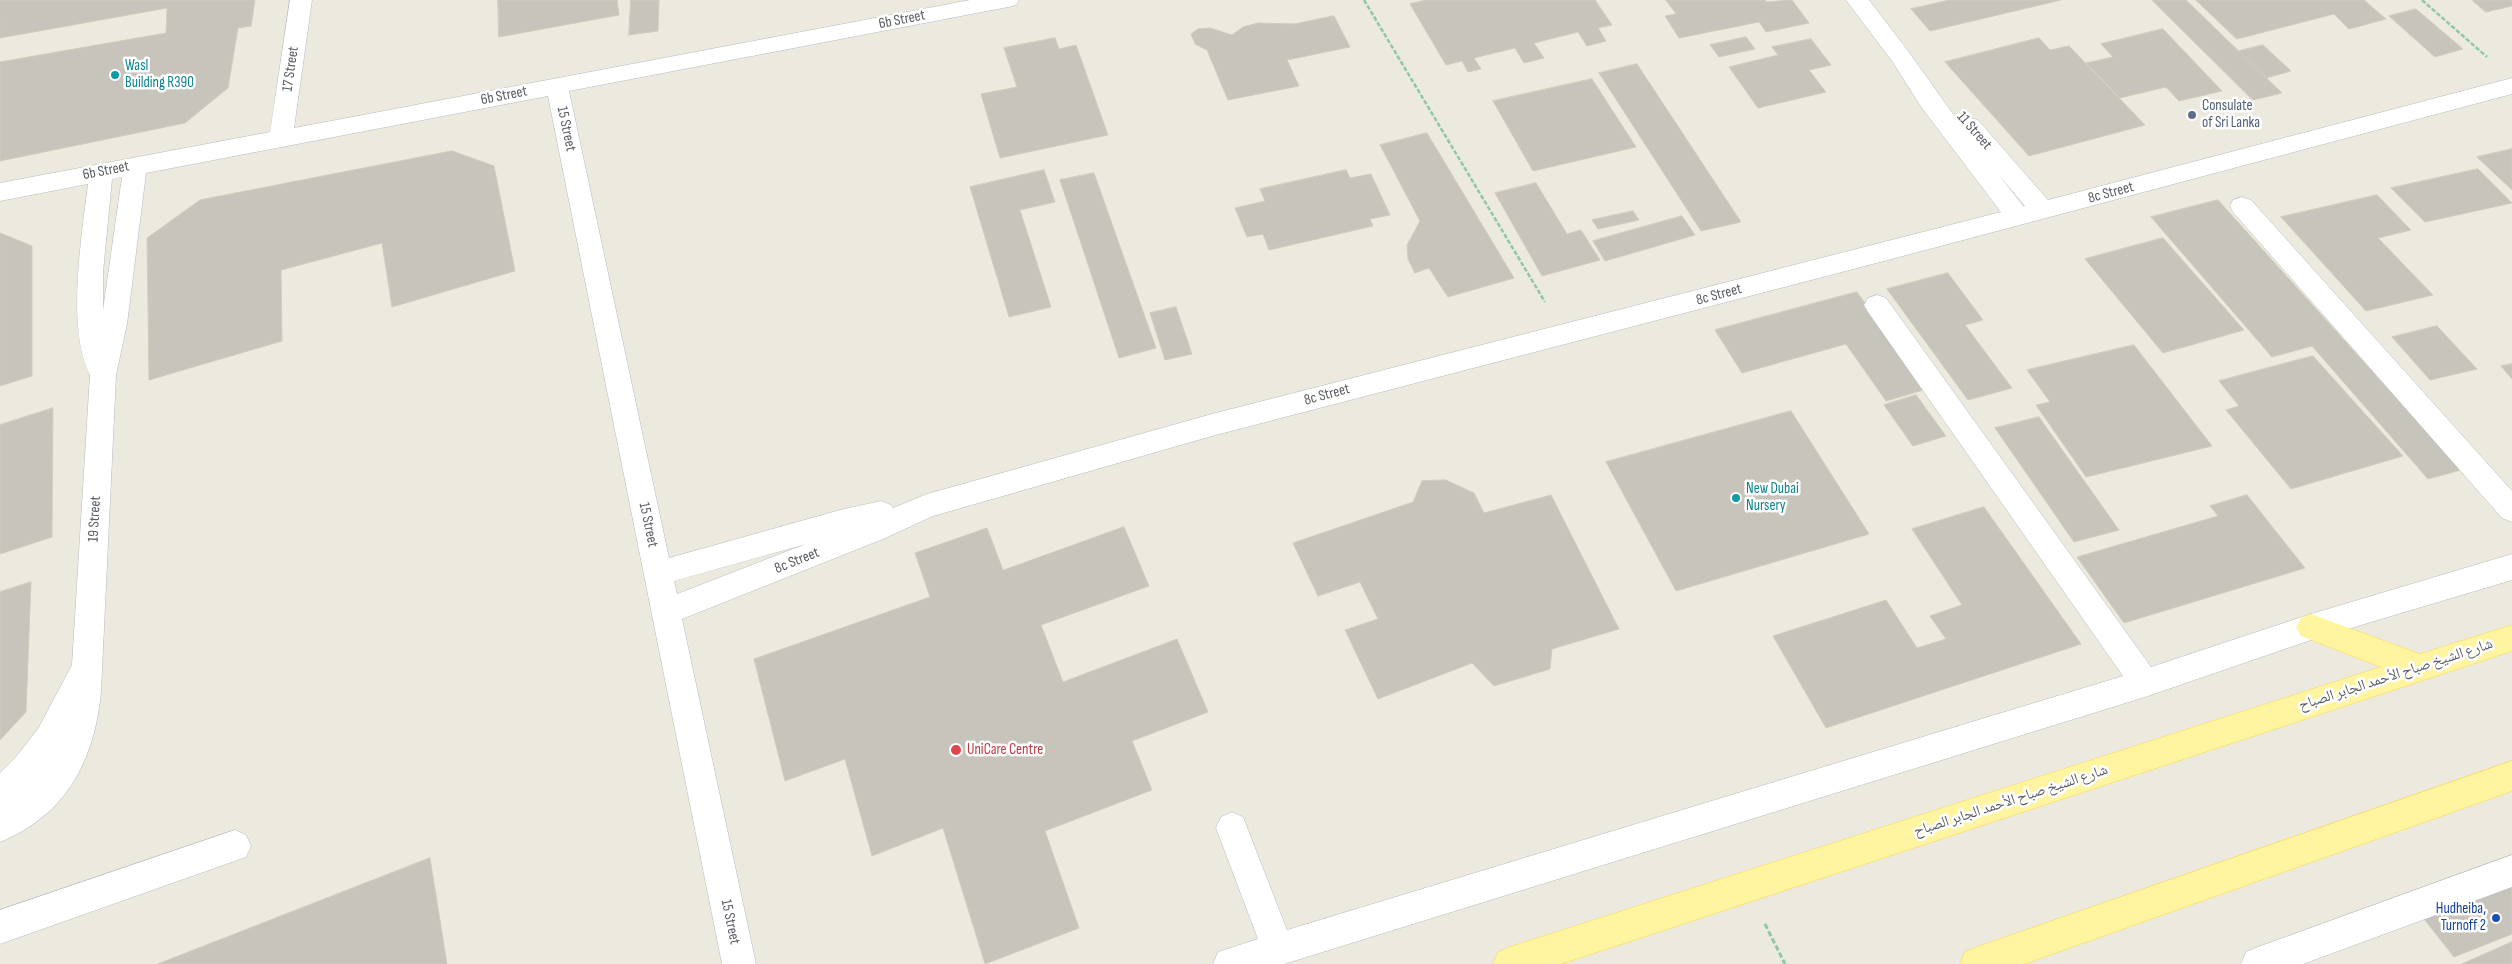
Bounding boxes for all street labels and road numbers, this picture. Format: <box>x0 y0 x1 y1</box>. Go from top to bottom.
street label: 6b Street <box>877 7 927 33</box>
street label: 17 Street <box>279 45 303 93</box>
street label: 6b Street <box>479 83 529 109</box>
street label: 15 Street <box>552 105 580 153</box>
street label: 11 Street <box>1953 108 1995 154</box>
street label: 6b Street <box>81 158 131 184</box>
street label: 8c Street <box>2086 178 2136 208</box>
street label: 8c Street <box>1694 280 1744 310</box>
street label: 8c Street <box>1302 380 1352 410</box>
street label: 19 Street <box>85 496 105 542</box>
street label: 15 Street <box>634 501 662 549</box>
street label: 8c Street <box>772 544 822 578</box>
street label: شارع الشيخ صباح الأحمد الجابر الصباح <box>2297 635 2495 715</box>
street label: شارع الشيخ صباح الأحمد الجابر الصباح <box>1912 761 2110 841</box>
street label: 15 Street <box>716 898 744 946</box>

